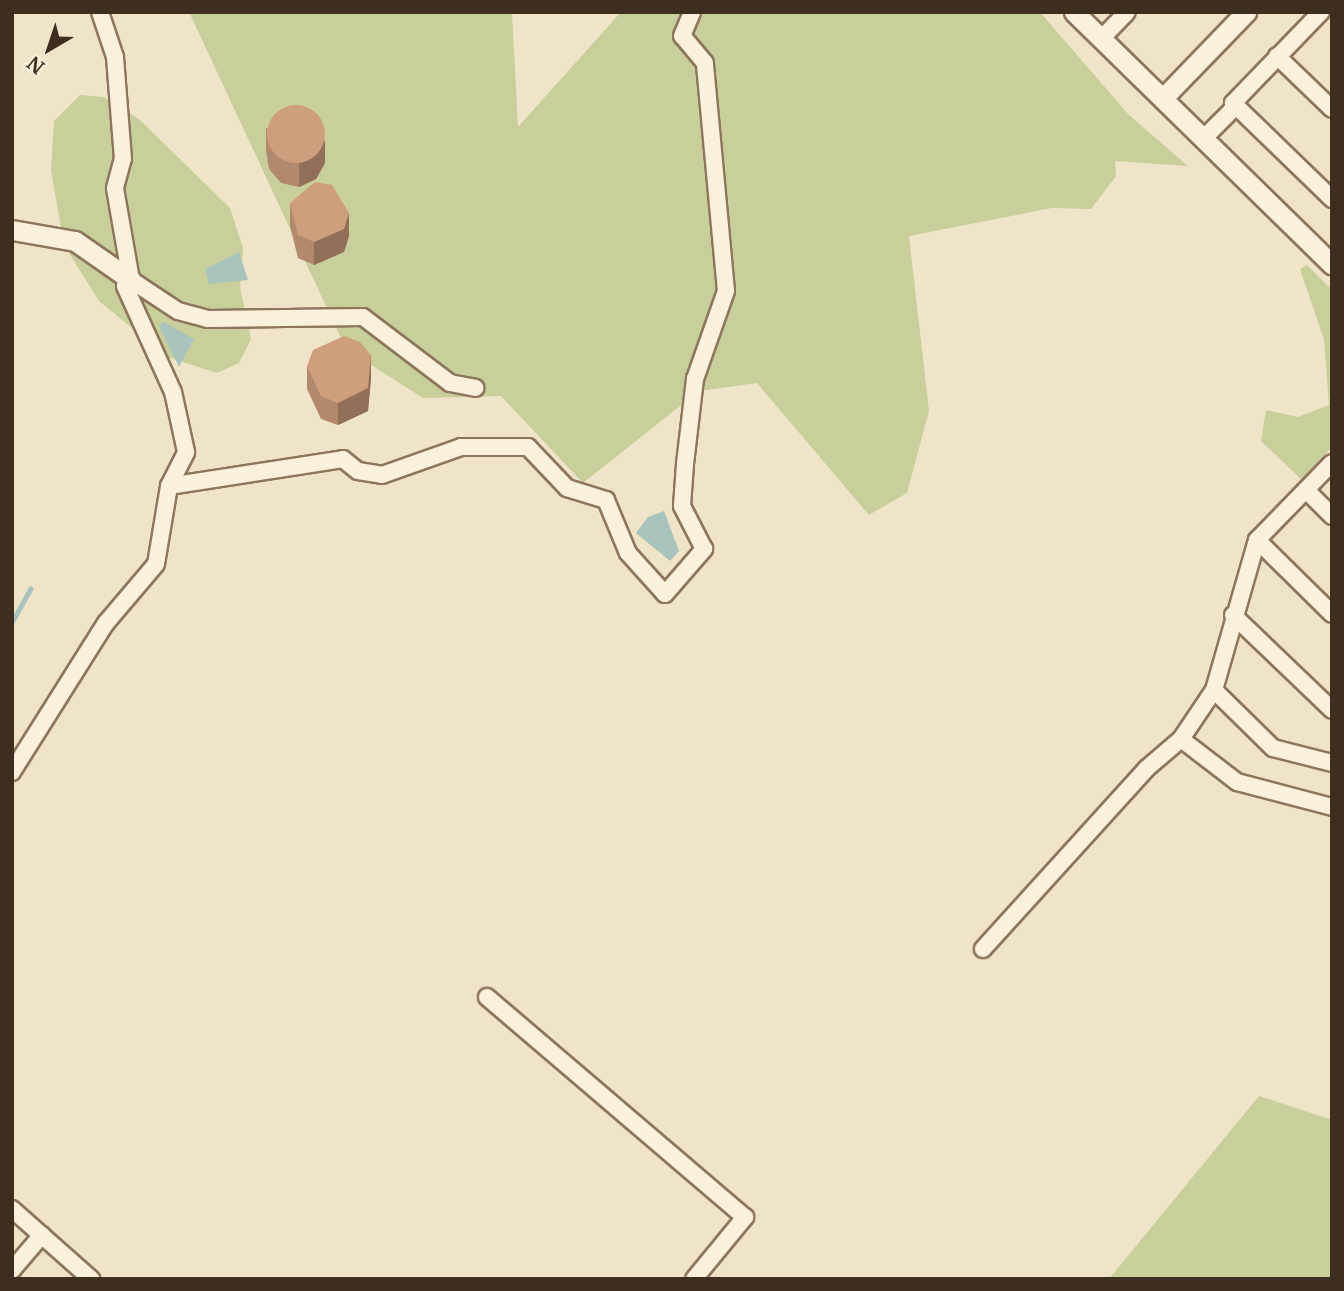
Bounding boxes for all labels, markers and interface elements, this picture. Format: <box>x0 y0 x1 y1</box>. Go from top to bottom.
north arrow <box>14 14 84 84</box>
text: N <box>22 51 49 79</box>

